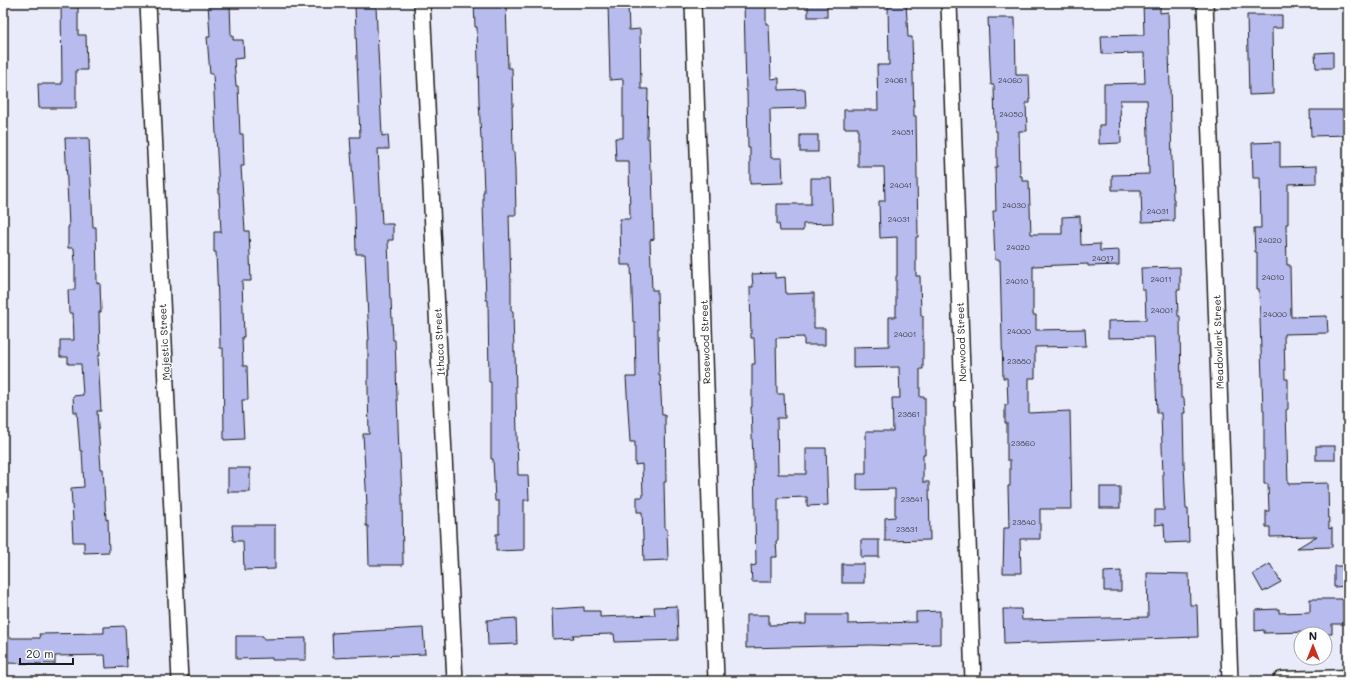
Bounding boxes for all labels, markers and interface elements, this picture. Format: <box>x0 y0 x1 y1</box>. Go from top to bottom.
house number: 24061 <box>885 75 907 85</box>
house number: 24060 <box>998 75 1022 85</box>
house number: 24050 <box>999 109 1023 119</box>
house number: 24051 <box>892 127 914 137</box>
house number: 24041 <box>890 180 912 190</box>
house number: 24030 <box>1002 200 1026 210</box>
house number: 24031 <box>1147 206 1169 216</box>
house number: 24031 <box>888 214 910 224</box>
house number: 24020 <box>1258 235 1282 245</box>
house number: 24020 <box>1006 242 1030 252</box>
house number: 24017 <box>1092 253 1115 263</box>
house number: 24010 <box>1262 272 1284 282</box>
house number: 24011 <box>1150 274 1172 284</box>
house number: 24010 <box>1006 276 1028 286</box>
street label: Meadowlark Street <box>1209 295 1227 389</box>
street label: Rosewood Street <box>697 300 713 384</box>
street label: Norwood Street <box>953 302 969 382</box>
street label: Majestic Street <box>155 303 173 381</box>
house number: 24001 <box>1151 305 1173 315</box>
street label: Ithaca Street <box>430 308 448 376</box>
house number: 24000 <box>1263 309 1287 319</box>
house number: 24000 <box>1007 326 1031 336</box>
house number: 24001 <box>894 329 916 339</box>
house number: 23880 <box>1007 356 1031 366</box>
house number: 23861 <box>898 409 920 419</box>
house number: 23860 <box>1011 438 1035 448</box>
house number: 23841 <box>901 494 923 504</box>
house number: 23840 <box>1012 517 1036 527</box>
house number: 23831 <box>896 524 918 534</box>
north arrow <box>1293 626 1333 666</box>
text: N <box>1309 628 1317 643</box>
scale bar <box>20 640 73 666</box>
text: 20 m <box>26 645 54 661</box>

